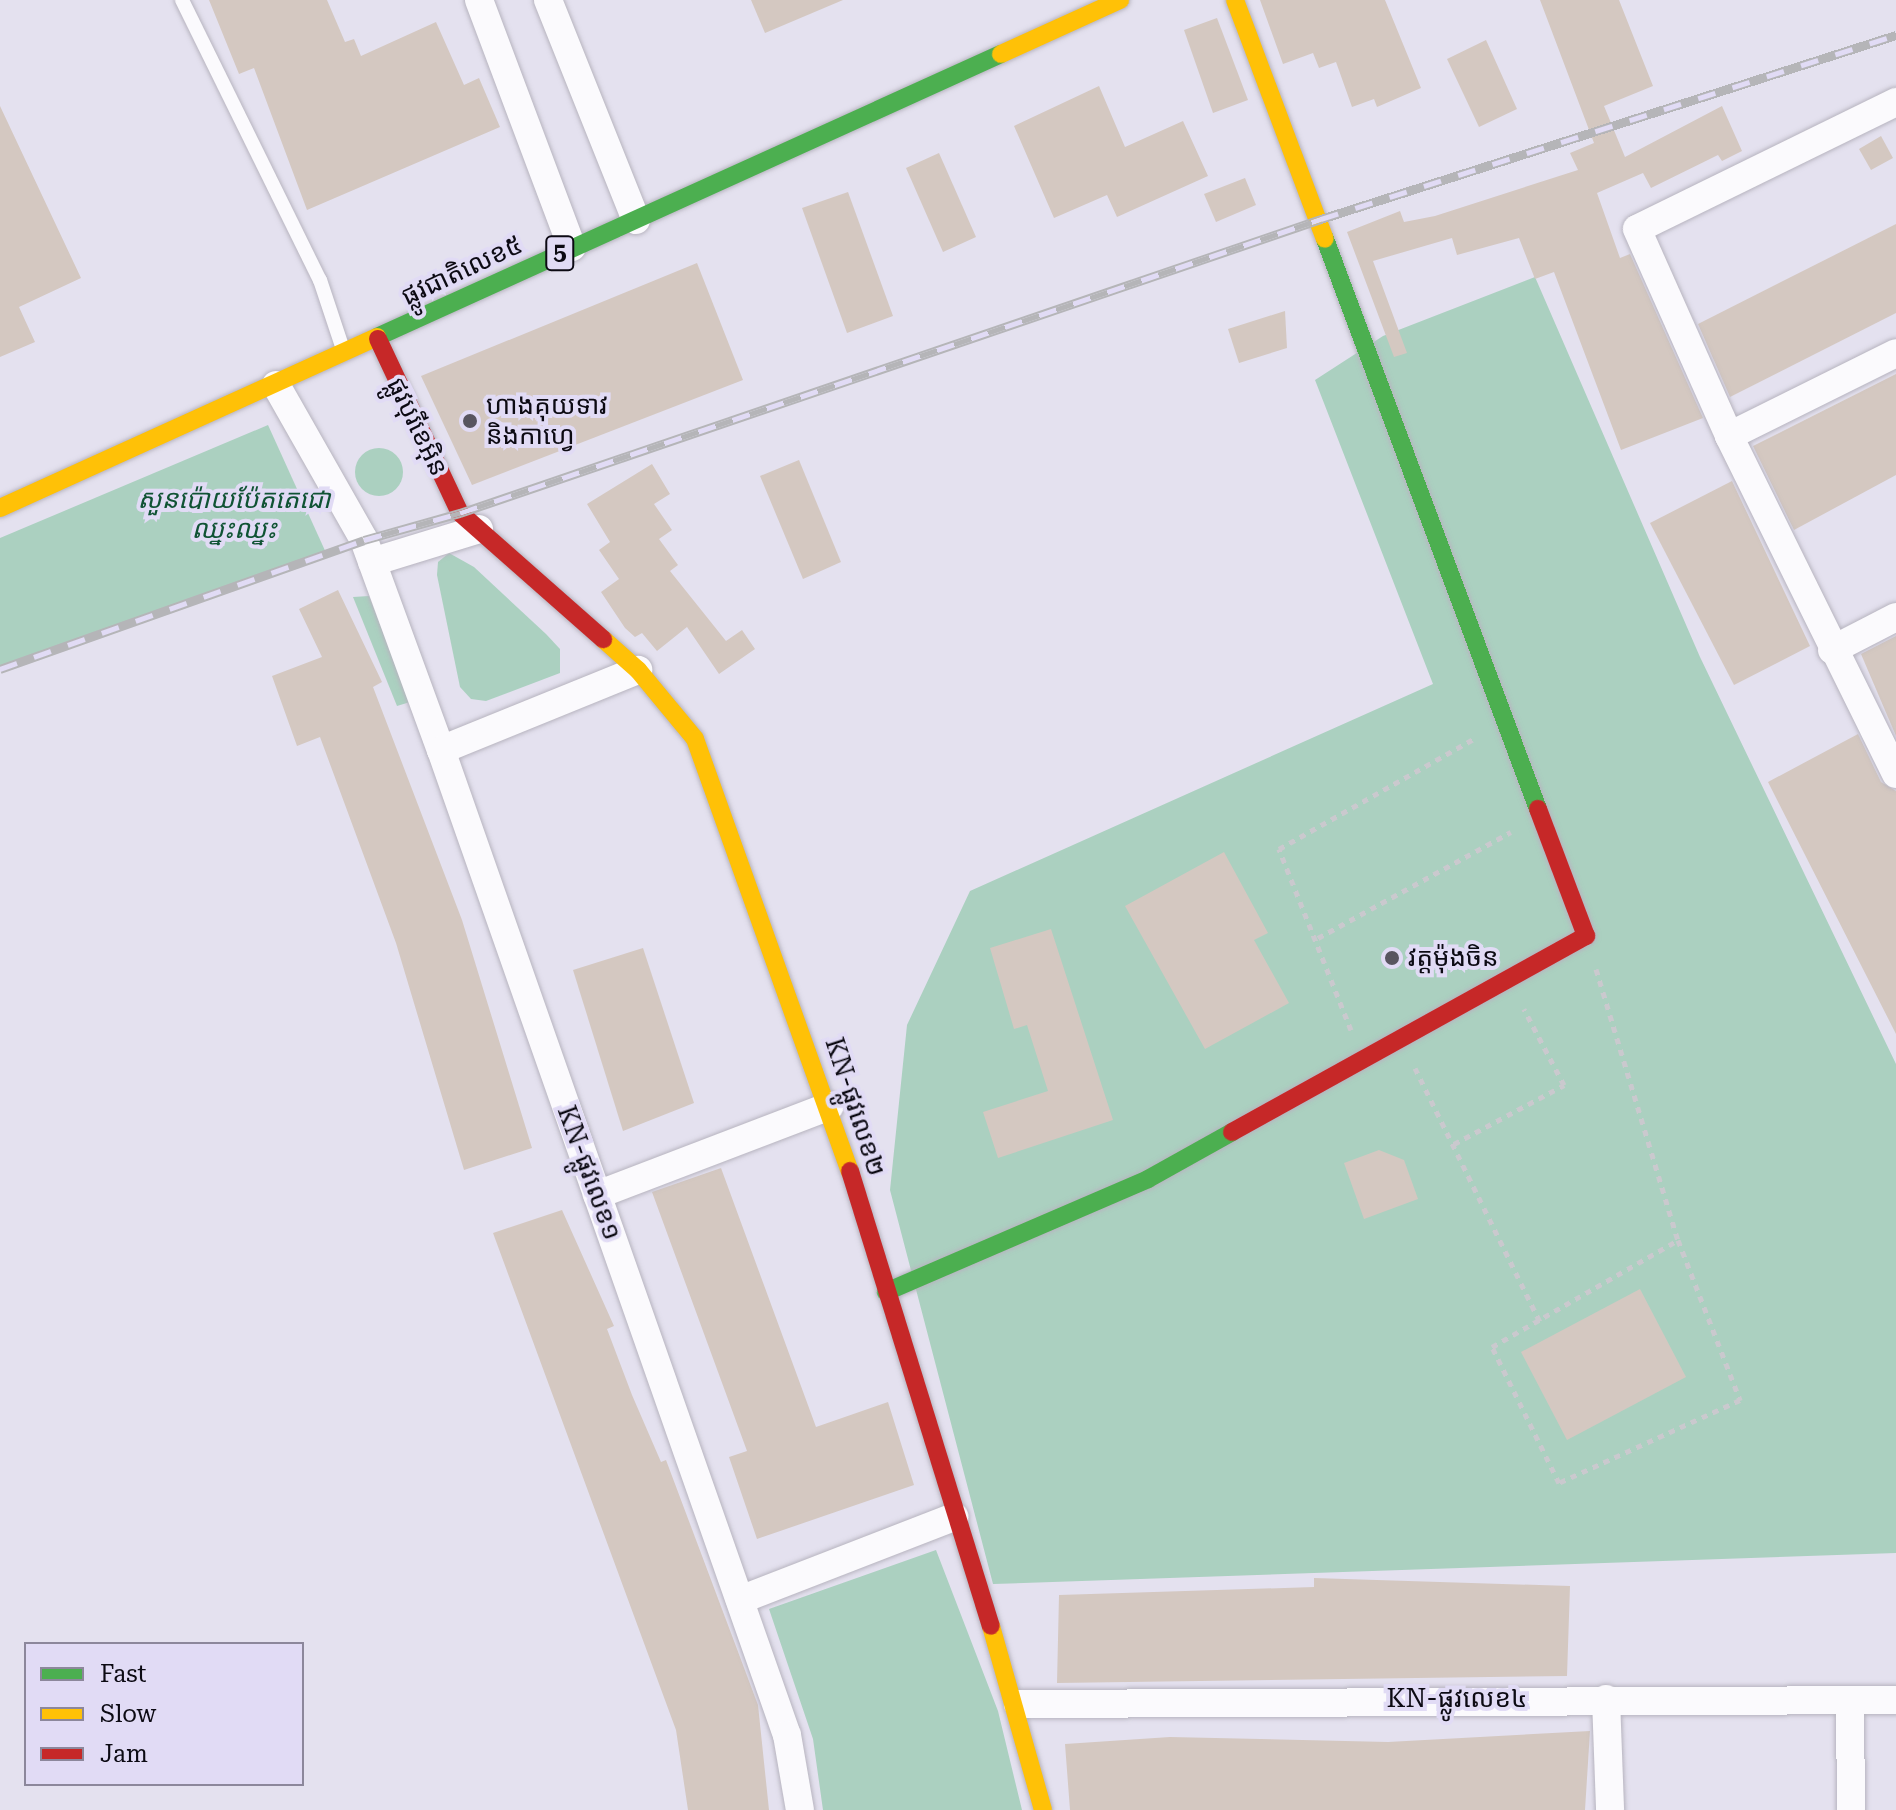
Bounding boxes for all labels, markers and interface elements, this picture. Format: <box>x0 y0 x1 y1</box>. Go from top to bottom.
street label: ផ្លូវជាតិលេខ៥ <box>396 229 528 313</box>
road number: 5 <box>544 233 576 273</box>
street label: ផ្លូវបុរីខេអ៊ិន <box>380 373 454 481</box>
place label: ហាងគុយទាវ និងកាហ្វេ <box>486 390 608 452</box>
marker: ហាងគុយទាវ និងកាហ្វេ <box>461 412 479 430</box>
park label: សួនប៉ោយប៉ែតតេជោ ឈ្នះឈ្នះ <box>138 484 330 546</box>
place label: វត្តម៉ុងចិន <box>1408 942 1499 974</box>
marker: វត្តម៉ុងចិន <box>1383 949 1401 967</box>
street label: KN-ផ្លូវលេខ២ <box>818 1034 892 1180</box>
street label: KN-ផ្លូវលេខ១ <box>550 1102 628 1244</box>
legend <box>24 1642 304 1786</box>
text: Fast <box>100 1660 147 1688</box>
street label: KN-ផ្លូវលេខ៤ <box>1387 1683 1527 1715</box>
text: Slow <box>100 1700 156 1728</box>
text: Jam <box>100 1740 148 1768</box>

